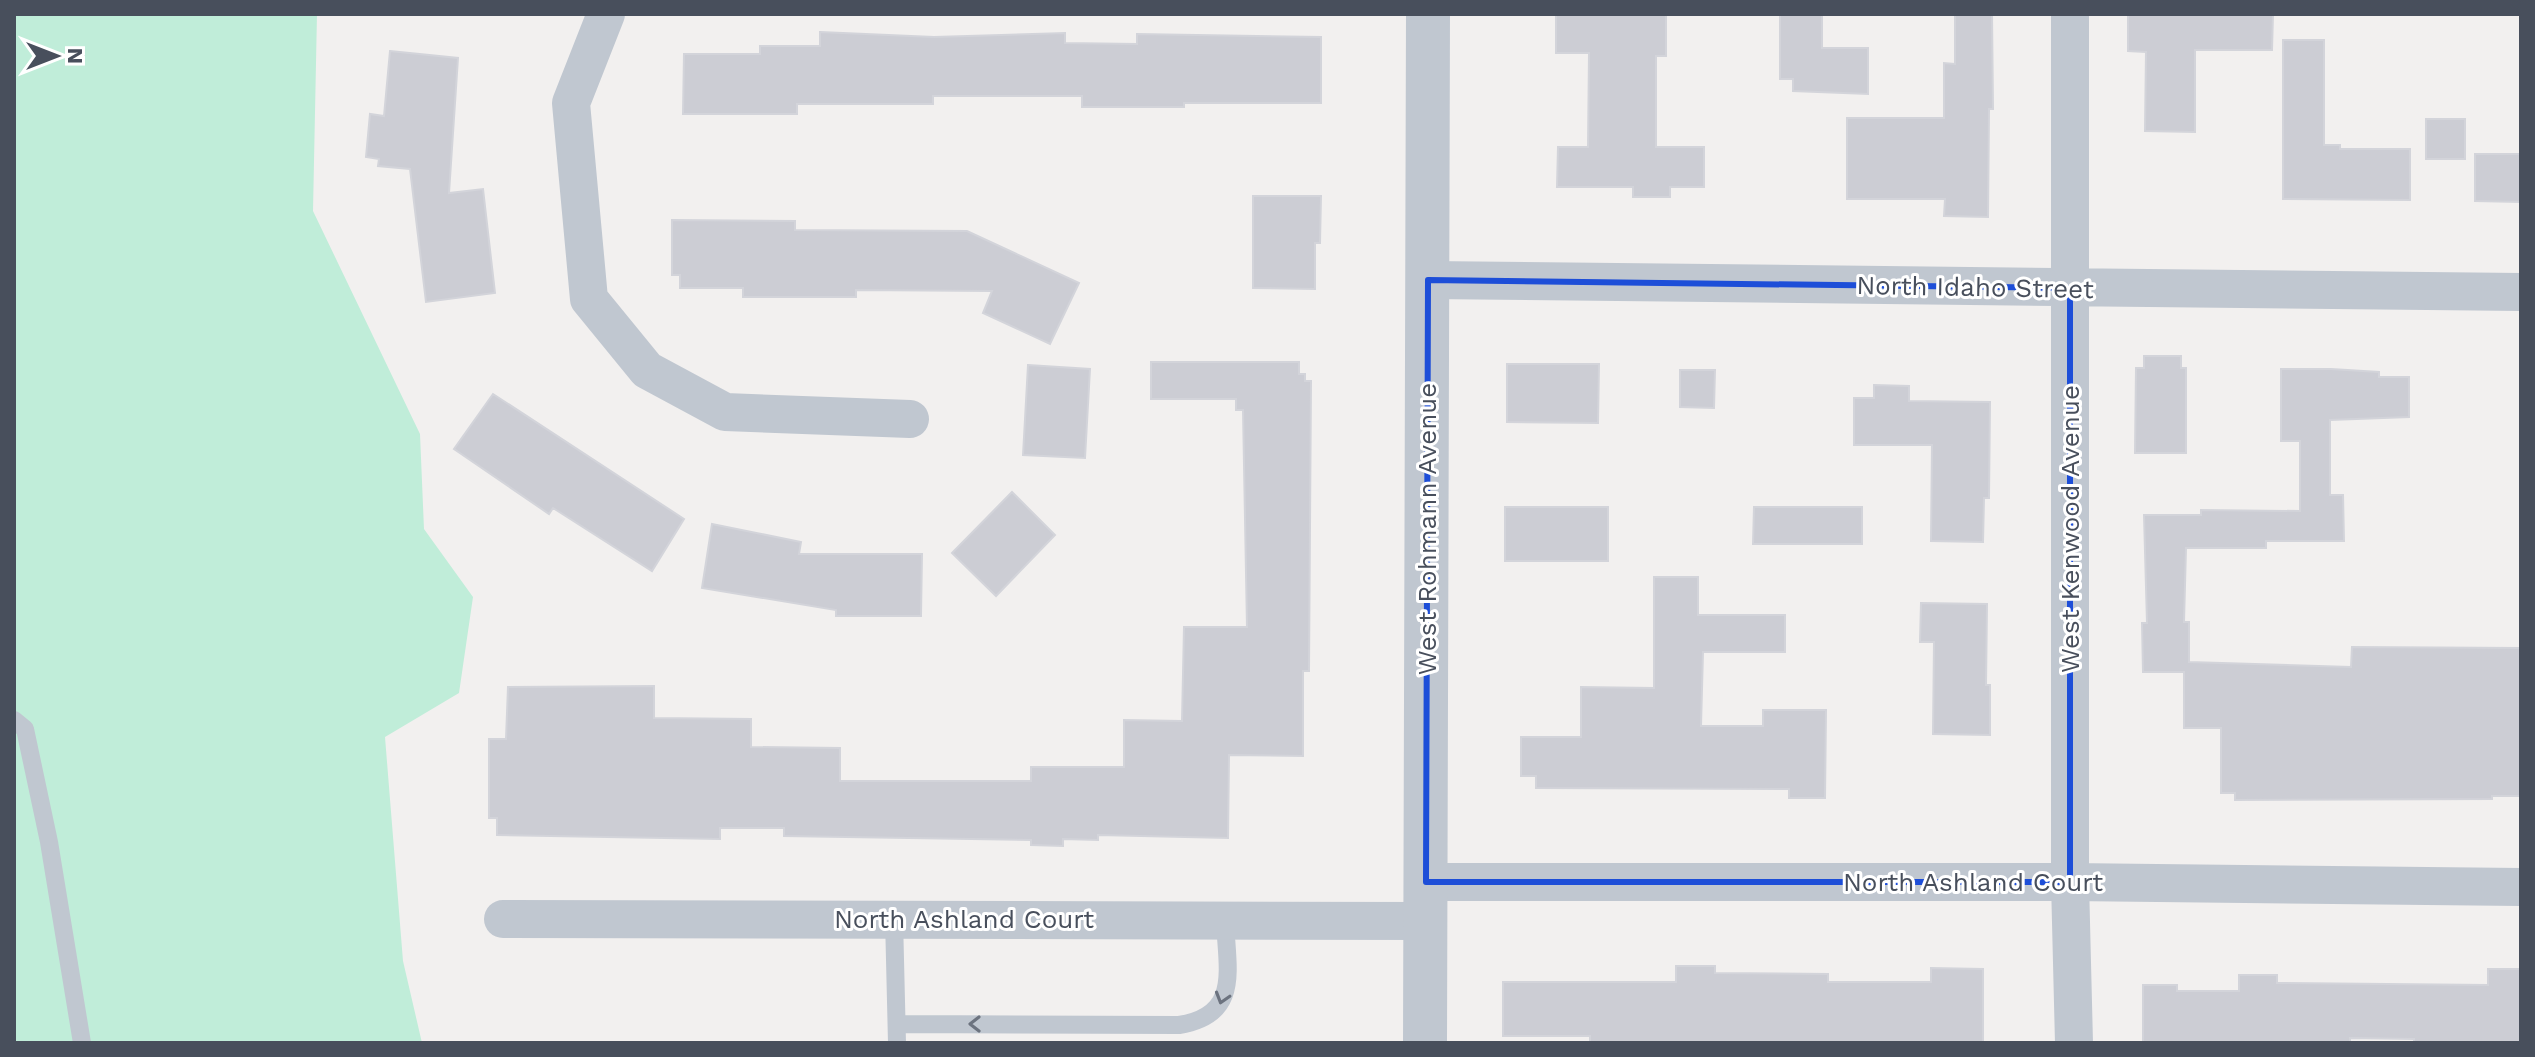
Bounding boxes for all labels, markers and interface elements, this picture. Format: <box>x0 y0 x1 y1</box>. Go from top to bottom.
north arrow <box>16 16 96 96</box>
text: N <box>63 48 88 64</box>
street label: North Idaho Street <box>1856 270 2094 304</box>
street label: West Rohmann Avenue <box>1412 383 1442 675</box>
street label: West Kenwood Avenue <box>2055 385 2085 673</box>
street label: North Ashland Court <box>1843 867 2103 897</box>
street label: North Ashland Court <box>834 904 1094 934</box>
one-way arrow <box>1215 991 1231 1004</box>
one-way arrow <box>968 1015 981 1033</box>

